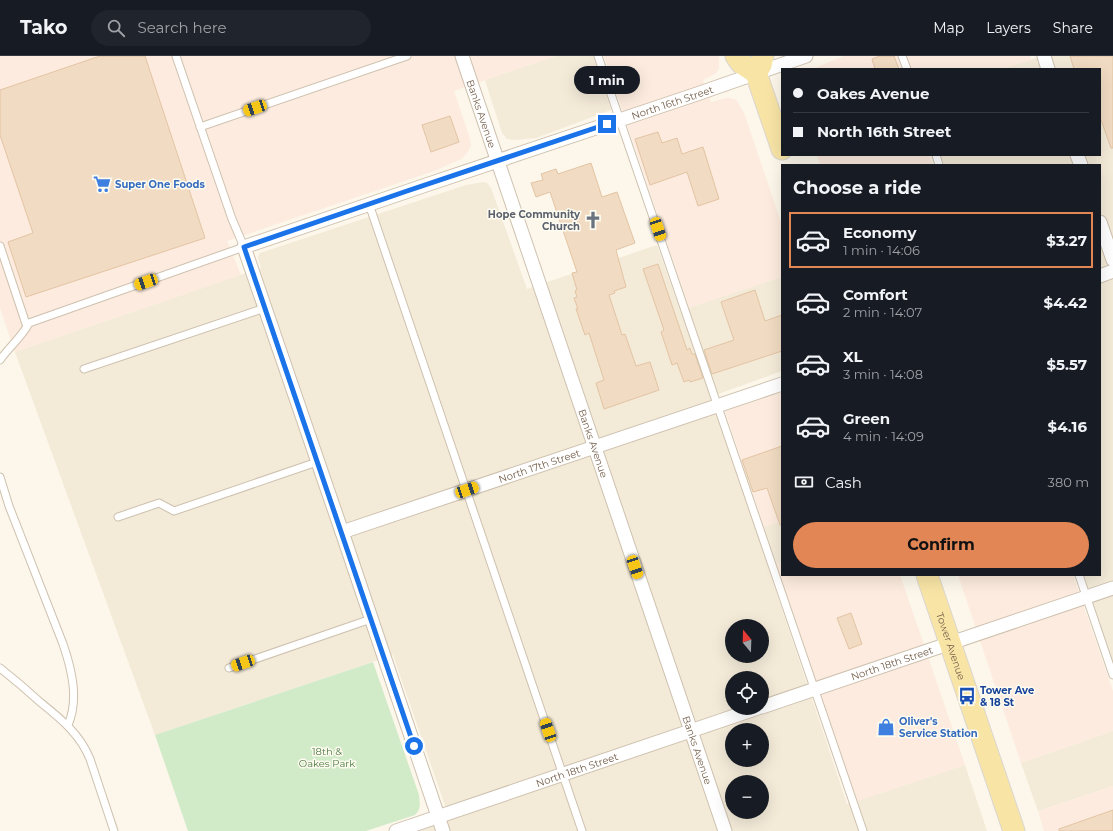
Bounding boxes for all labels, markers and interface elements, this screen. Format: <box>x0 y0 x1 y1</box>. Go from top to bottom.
search box <box>91 10 371 46</box>
text: Tako <box>20 16 67 39</box>
icon: search <box>105 17 127 39</box>
text: Search here <box>137 18 227 37</box>
text: Map <box>933 19 964 37</box>
text: Layers <box>986 19 1031 37</box>
text: Share <box>1053 19 1093 37</box>
callout: 1 min <box>574 66 640 94</box>
text: 1 min <box>589 72 625 88</box>
street label: Banks Avenue <box>464 78 499 150</box>
street label: North 16th Street <box>630 83 715 123</box>
text: Oakes Avenue <box>817 84 929 103</box>
car <box>242 98 268 118</box>
route end <box>598 115 616 133</box>
text: North 16th Street <box>817 122 951 141</box>
supermarket icon: Super One Foods <box>92 174 112 194</box>
text: Choose a ride <box>793 177 921 199</box>
place label: Super One Foods <box>115 178 205 191</box>
place label: Hope Community Church <box>488 208 581 233</box>
church icon: Hope Community Church <box>583 210 603 230</box>
car <box>648 216 668 242</box>
icon: car <box>795 222 831 258</box>
text: Economy <box>843 223 916 242</box>
text: $3.27 <box>1046 231 1087 250</box>
text: 1 min · 14:06 <box>843 242 920 258</box>
car <box>133 272 159 292</box>
icon: car <box>795 284 831 320</box>
text: Comfort <box>843 285 908 304</box>
text: $4.42 <box>1044 293 1087 312</box>
text: 2 min · 14:07 <box>843 304 922 320</box>
icon: car <box>795 346 831 382</box>
text: XL <box>843 347 862 366</box>
text: $5.57 <box>1047 355 1087 374</box>
text: 3 min · 14:08 <box>843 366 923 382</box>
street label: Banks Avenue <box>575 408 611 479</box>
icon: car <box>795 408 831 444</box>
text: Green <box>843 409 890 428</box>
text: $4.16 <box>1048 417 1087 436</box>
text: 4 min · 14:09 <box>843 428 924 444</box>
street label: North 17th Street <box>497 446 582 486</box>
icon: cash <box>793 471 815 493</box>
text: Cash <box>825 473 862 492</box>
text: 380 m <box>1048 474 1089 490</box>
car <box>454 480 480 500</box>
button: Confirm <box>793 522 1089 568</box>
car <box>625 554 645 580</box>
street label: Tower Avenue <box>933 611 968 682</box>
north arrow <box>725 619 769 663</box>
map controls <box>725 619 769 819</box>
street label: North 18th Street <box>849 644 935 683</box>
car <box>230 653 256 673</box>
button: locate <box>725 671 769 715</box>
place label: Tower Ave & 18 St <box>980 684 1034 709</box>
bus stop icon: Tower Ave & 18 St <box>957 686 977 706</box>
street label: Banks Avenue <box>679 714 715 786</box>
place label: Oliver's Service Station <box>899 715 978 740</box>
car <box>538 717 558 743</box>
shop icon: Oliver's Service Station <box>876 717 896 737</box>
button: + <box>725 723 769 767</box>
route start <box>405 737 423 755</box>
park label: 18th & Oakes Park <box>299 745 355 770</box>
street label: North 18th Street <box>534 750 620 790</box>
button: − <box>725 775 769 819</box>

